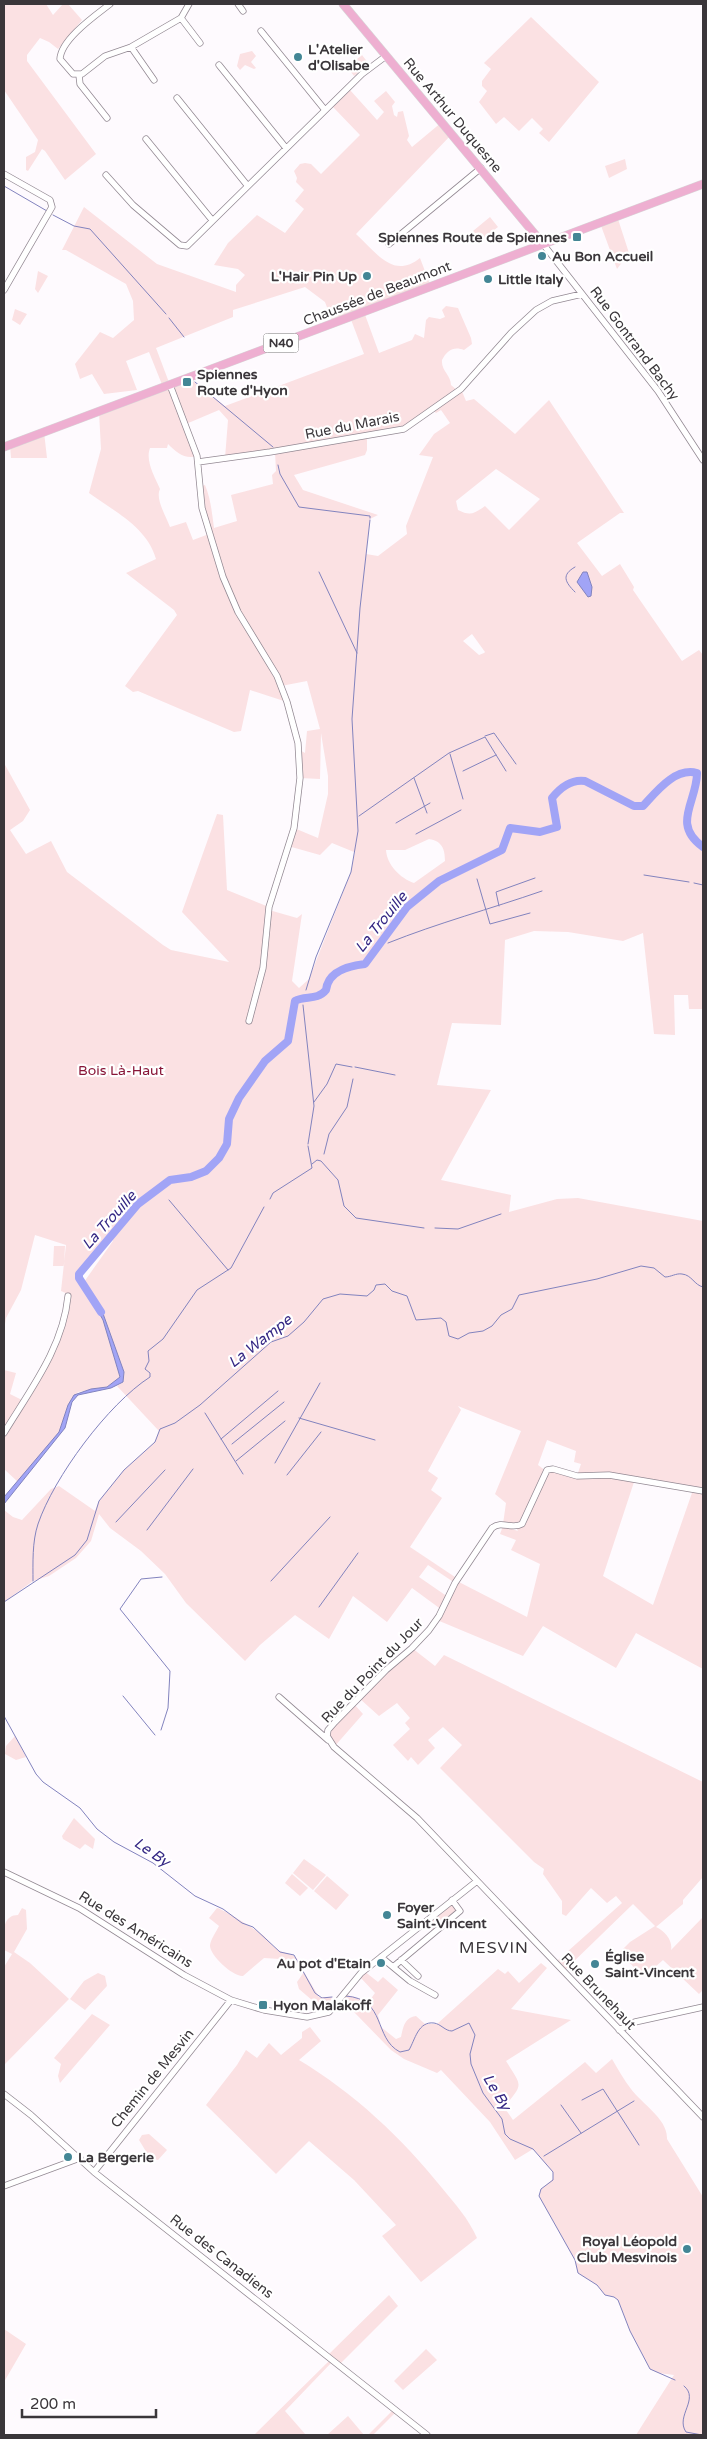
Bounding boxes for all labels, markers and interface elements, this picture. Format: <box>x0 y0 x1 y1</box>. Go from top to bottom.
place label: L'Atelier d'Olisabe <box>308 41 370 74</box>
marker: L'Atelier d'Olisabe <box>292 51 304 63</box>
street label: Rue Arthur Duquesne <box>400 55 506 176</box>
place label: Spiennes Route de Spiennes <box>378 229 567 246</box>
marker: Spiennes Route de Spiennes <box>571 231 583 243</box>
place label: Au Bon Accueil <box>552 248 653 265</box>
marker: Au Bon Accueil <box>536 250 548 262</box>
street label: Chaussée de Beaumont <box>301 257 454 330</box>
place label: L'Hair Pin Up <box>271 268 357 285</box>
marker: L'Hair Pin Up <box>361 270 373 282</box>
place label: Little Italy <box>498 271 564 288</box>
marker: Little Italy <box>482 273 494 285</box>
street label: Rue Gontrand Bachy <box>586 283 683 404</box>
road number: N40 <box>264 333 298 352</box>
place label: Spiennes Route d'Hyon <box>197 366 288 399</box>
marker: Spiennes Route d'Hyon <box>181 376 193 388</box>
street label: Rue du Marais <box>303 408 401 443</box>
water label: La Trouille <box>351 887 412 956</box>
park label: Bois Là-Haut <box>78 1062 165 1079</box>
water label: La Trouille <box>78 1186 141 1253</box>
water label: La Wampe <box>225 1310 297 1371</box>
street label: Rue du Point du Jour <box>318 1614 427 1726</box>
water label: Le By <box>131 1834 175 1872</box>
street label: Rue des Américains <box>76 1887 196 1972</box>
place label: Foyer Saint-Vincent <box>397 1899 487 1932</box>
marker: Foyer Saint-Vincent <box>381 1909 393 1921</box>
district label: MESVIN <box>459 1938 529 1958</box>
place label: Église Saint-Vincent <box>605 1948 695 1981</box>
street label: Rue Brunehaut <box>558 1949 640 2034</box>
place label: Au pot d'Etain <box>276 1955 371 1972</box>
marker: Au pot d'Etain <box>375 1957 387 1969</box>
marker: Église Saint-Vincent <box>589 1958 601 1970</box>
place label: Hyon Malakoff <box>273 1997 372 2014</box>
marker: Hyon Malakoff <box>257 1999 269 2011</box>
street label: Chemin de Mesvin <box>107 2025 198 2131</box>
water label: Le By <box>479 2071 516 2115</box>
place label: La Bergerie <box>78 2149 154 2166</box>
marker: La Bergerie <box>62 2151 74 2163</box>
street label: Rue des Canadiens <box>167 2211 277 2302</box>
place label: Royal Léopold Club Mesvinois <box>577 2233 677 2266</box>
marker: Royal Léopold Club Mesvinois <box>681 2243 693 2255</box>
scale bar <box>22 2386 156 2418</box>
text: 200 m <box>30 2395 76 2413</box>

